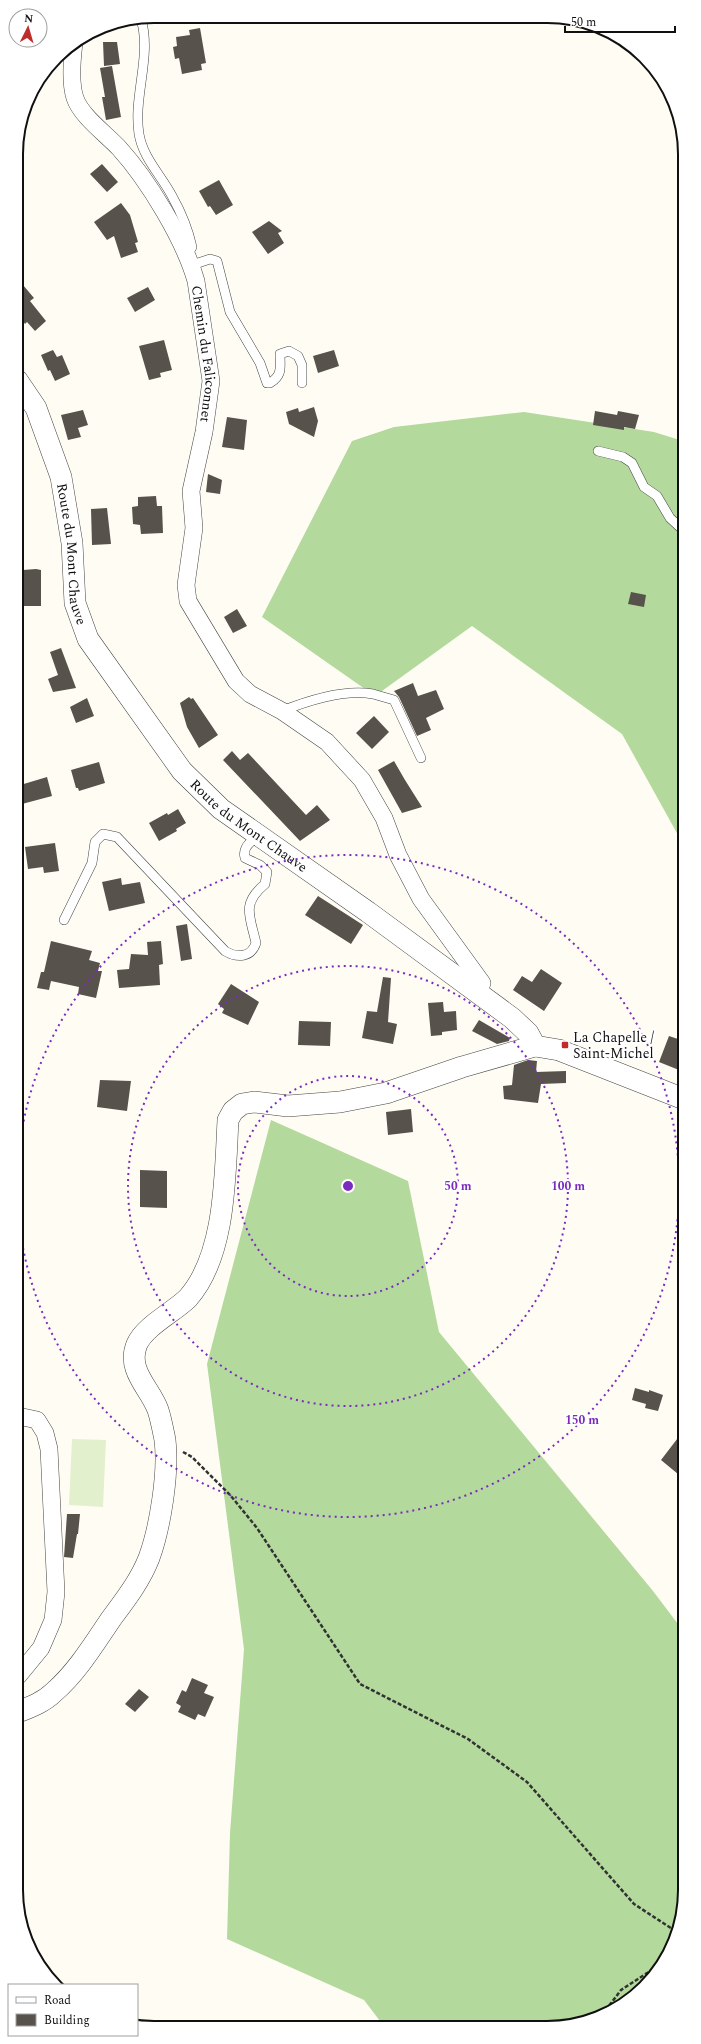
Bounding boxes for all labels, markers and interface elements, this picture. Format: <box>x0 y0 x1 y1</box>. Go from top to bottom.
north arrow <box>8 8 48 48</box>
scale bar <box>565 8 675 34</box>
text: N <box>24 10 34 27</box>
text: 50 m <box>571 13 596 32</box>
street label: Chemin du Faliconnet <box>186 284 221 424</box>
street label: Route du Mont Chauve <box>52 481 93 628</box>
street label: Route du Mont Chauve <box>185 774 312 877</box>
place label: La Chapelle / Saint-Michel <box>573 1027 655 1064</box>
marker: La Chapelle / Saint-Michel <box>560 1040 570 1050</box>
text: 50 m <box>444 1177 472 1196</box>
text: 100 m <box>551 1177 585 1196</box>
centre of rings <box>341 1179 355 1193</box>
text: 150 m <box>565 1411 599 1430</box>
legend <box>8 1984 138 2036</box>
text: Road <box>44 1991 71 2010</box>
text: Building <box>44 2011 90 2030</box>

